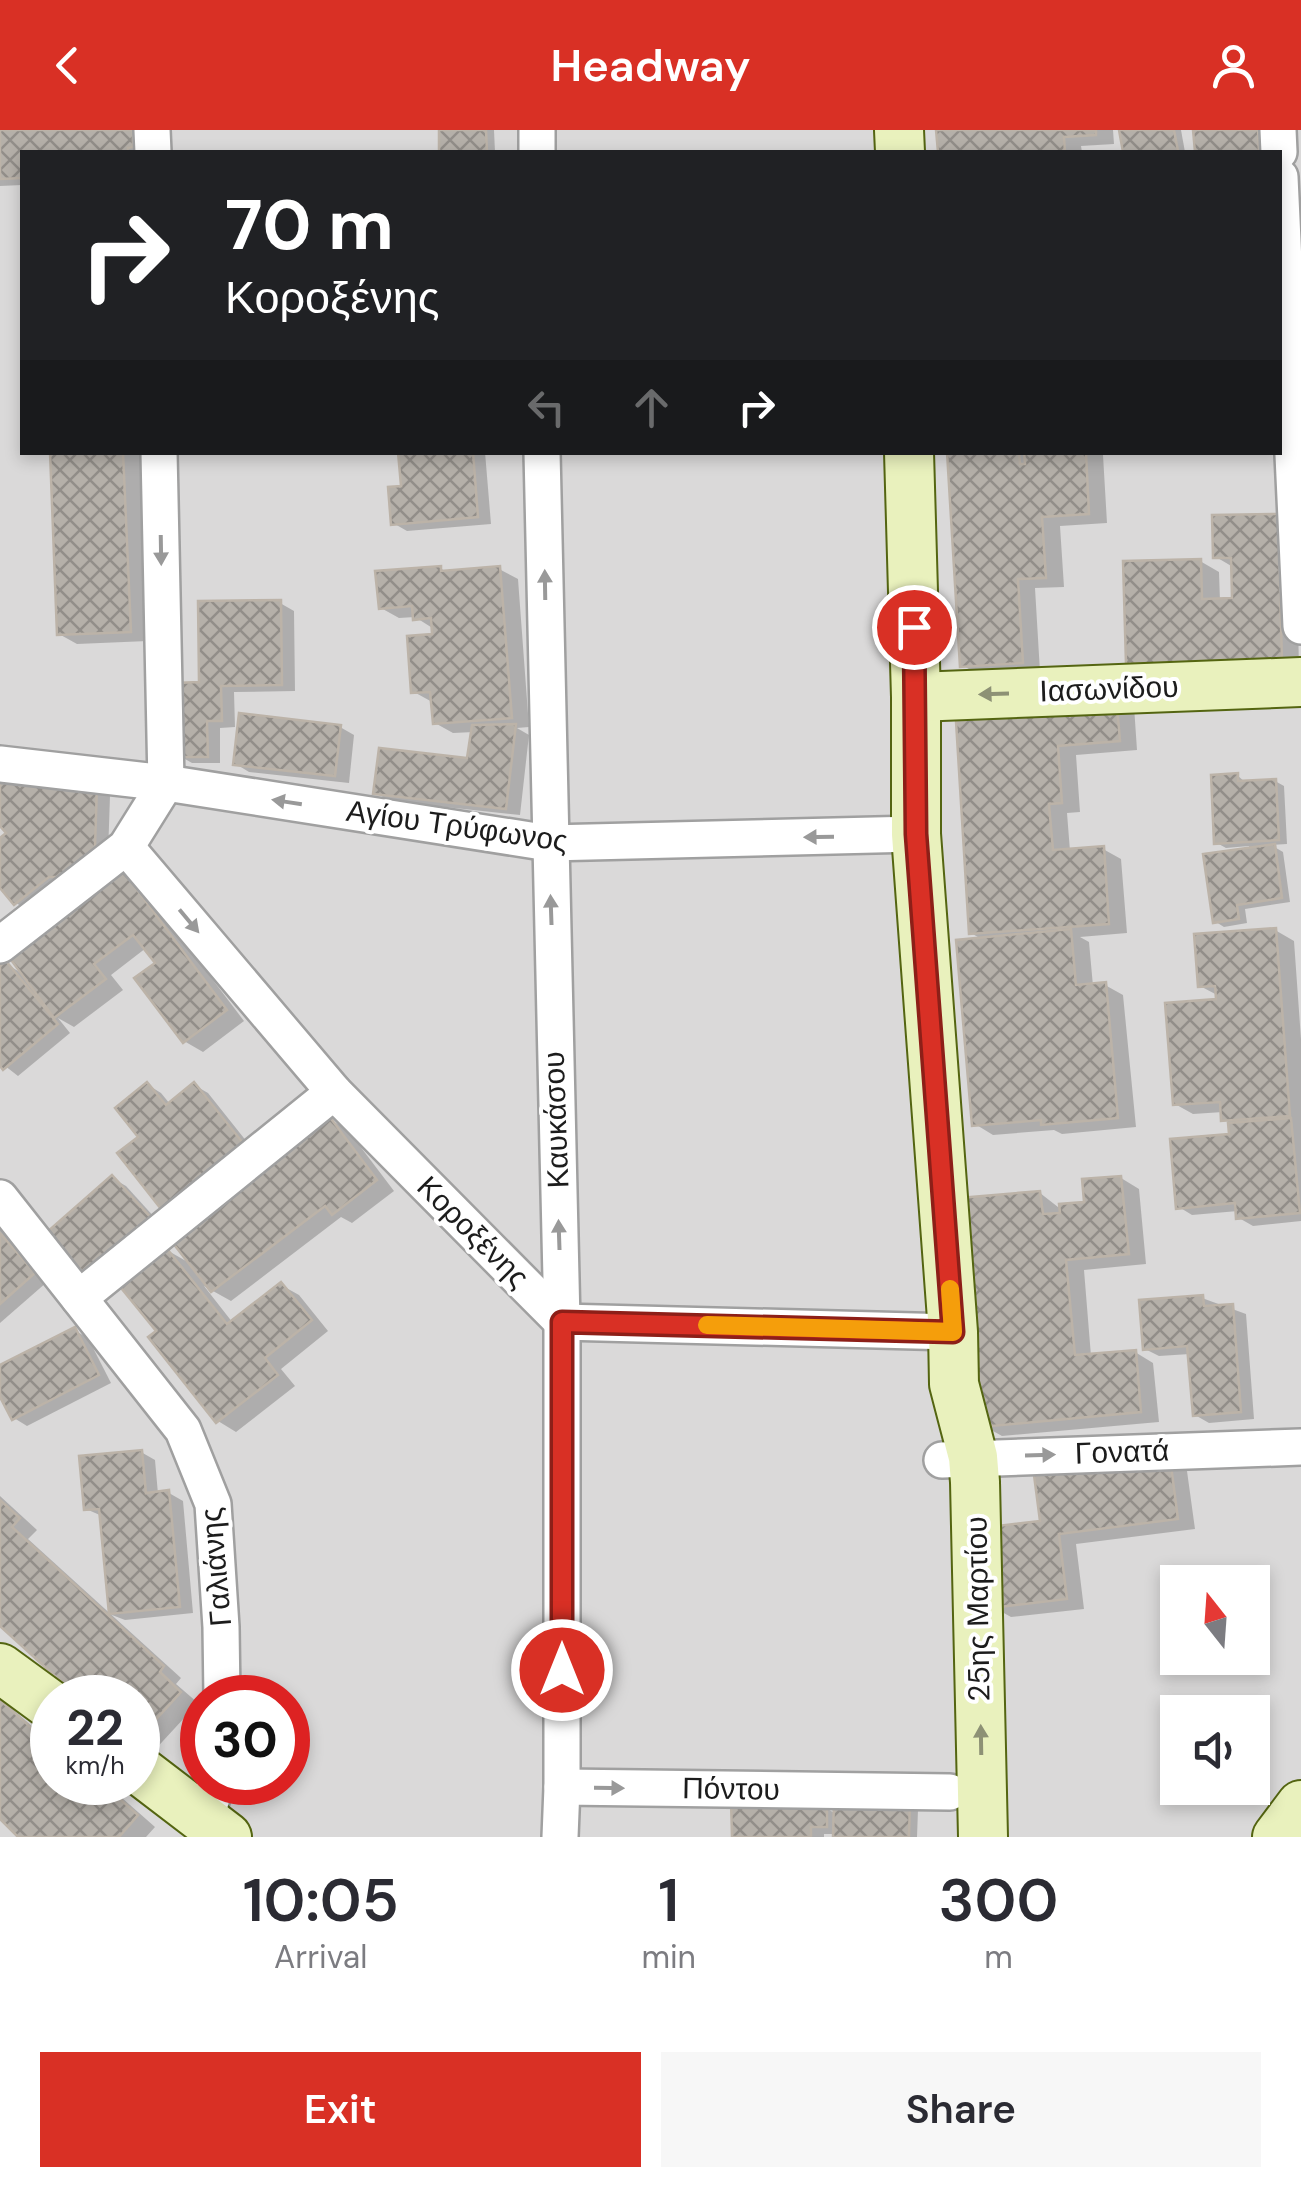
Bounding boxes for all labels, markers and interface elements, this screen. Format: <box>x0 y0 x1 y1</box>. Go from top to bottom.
text: Headway <box>551 36 750 95</box>
icon: back <box>40 38 95 93</box>
icon: person <box>1206 38 1261 93</box>
text: 70 m <box>225 180 394 271</box>
icon: right <box>60 190 190 320</box>
text: Κοροξένης <box>225 268 440 327</box>
icon: left <box>519 380 574 435</box>
icon: ahead <box>624 380 679 435</box>
icon: right <box>729 380 784 435</box>
one-way arrow <box>153 534 169 566</box>
one-way arrow <box>536 568 552 600</box>
pin <box>872 585 957 670</box>
icon: arrive <box>887 600 942 655</box>
street label: Ιασωνίδου <box>1039 667 1179 710</box>
one-way arrow <box>977 686 1009 702</box>
street label: Αγίου Τρύφωνος <box>344 791 570 860</box>
one-way arrow <box>271 794 302 809</box>
one-way arrow <box>802 829 834 845</box>
one-way arrow <box>542 893 558 925</box>
one-way arrow <box>178 909 199 934</box>
street label: Καυκάσου <box>534 1051 577 1189</box>
street label: Κοροξένης <box>409 1167 538 1296</box>
one-way arrow <box>551 1218 567 1250</box>
street label: Γονατά <box>1074 1430 1170 1473</box>
one-way arrow <box>1024 1446 1056 1462</box>
street label: Γαλιάνης <box>191 1506 240 1628</box>
street label: 25ης Μαρτίου <box>956 1516 999 1702</box>
north arrow <box>1160 1565 1270 1675</box>
map controls <box>1160 1565 1270 1805</box>
position arrow <box>510 1618 614 1722</box>
speed limit sign: 30 <box>180 1675 310 1805</box>
text: 22 <box>66 1695 124 1761</box>
button: sound <box>1160 1695 1270 1805</box>
one-way arrow <box>973 1723 989 1755</box>
text: km/h <box>65 1749 125 1782</box>
street label: Πόντου <box>682 1768 780 1809</box>
one-way arrow <box>594 1780 626 1796</box>
text: 10:05 <box>243 1861 399 1940</box>
text: 1 <box>658 1861 679 1940</box>
text: 300 <box>939 1861 1058 1940</box>
text: Arrival <box>274 1936 367 1978</box>
text: min <box>641 1936 696 1978</box>
text: m <box>984 1936 1013 1978</box>
button: Exit <box>40 2052 641 2167</box>
button: Share <box>661 2052 1261 2167</box>

